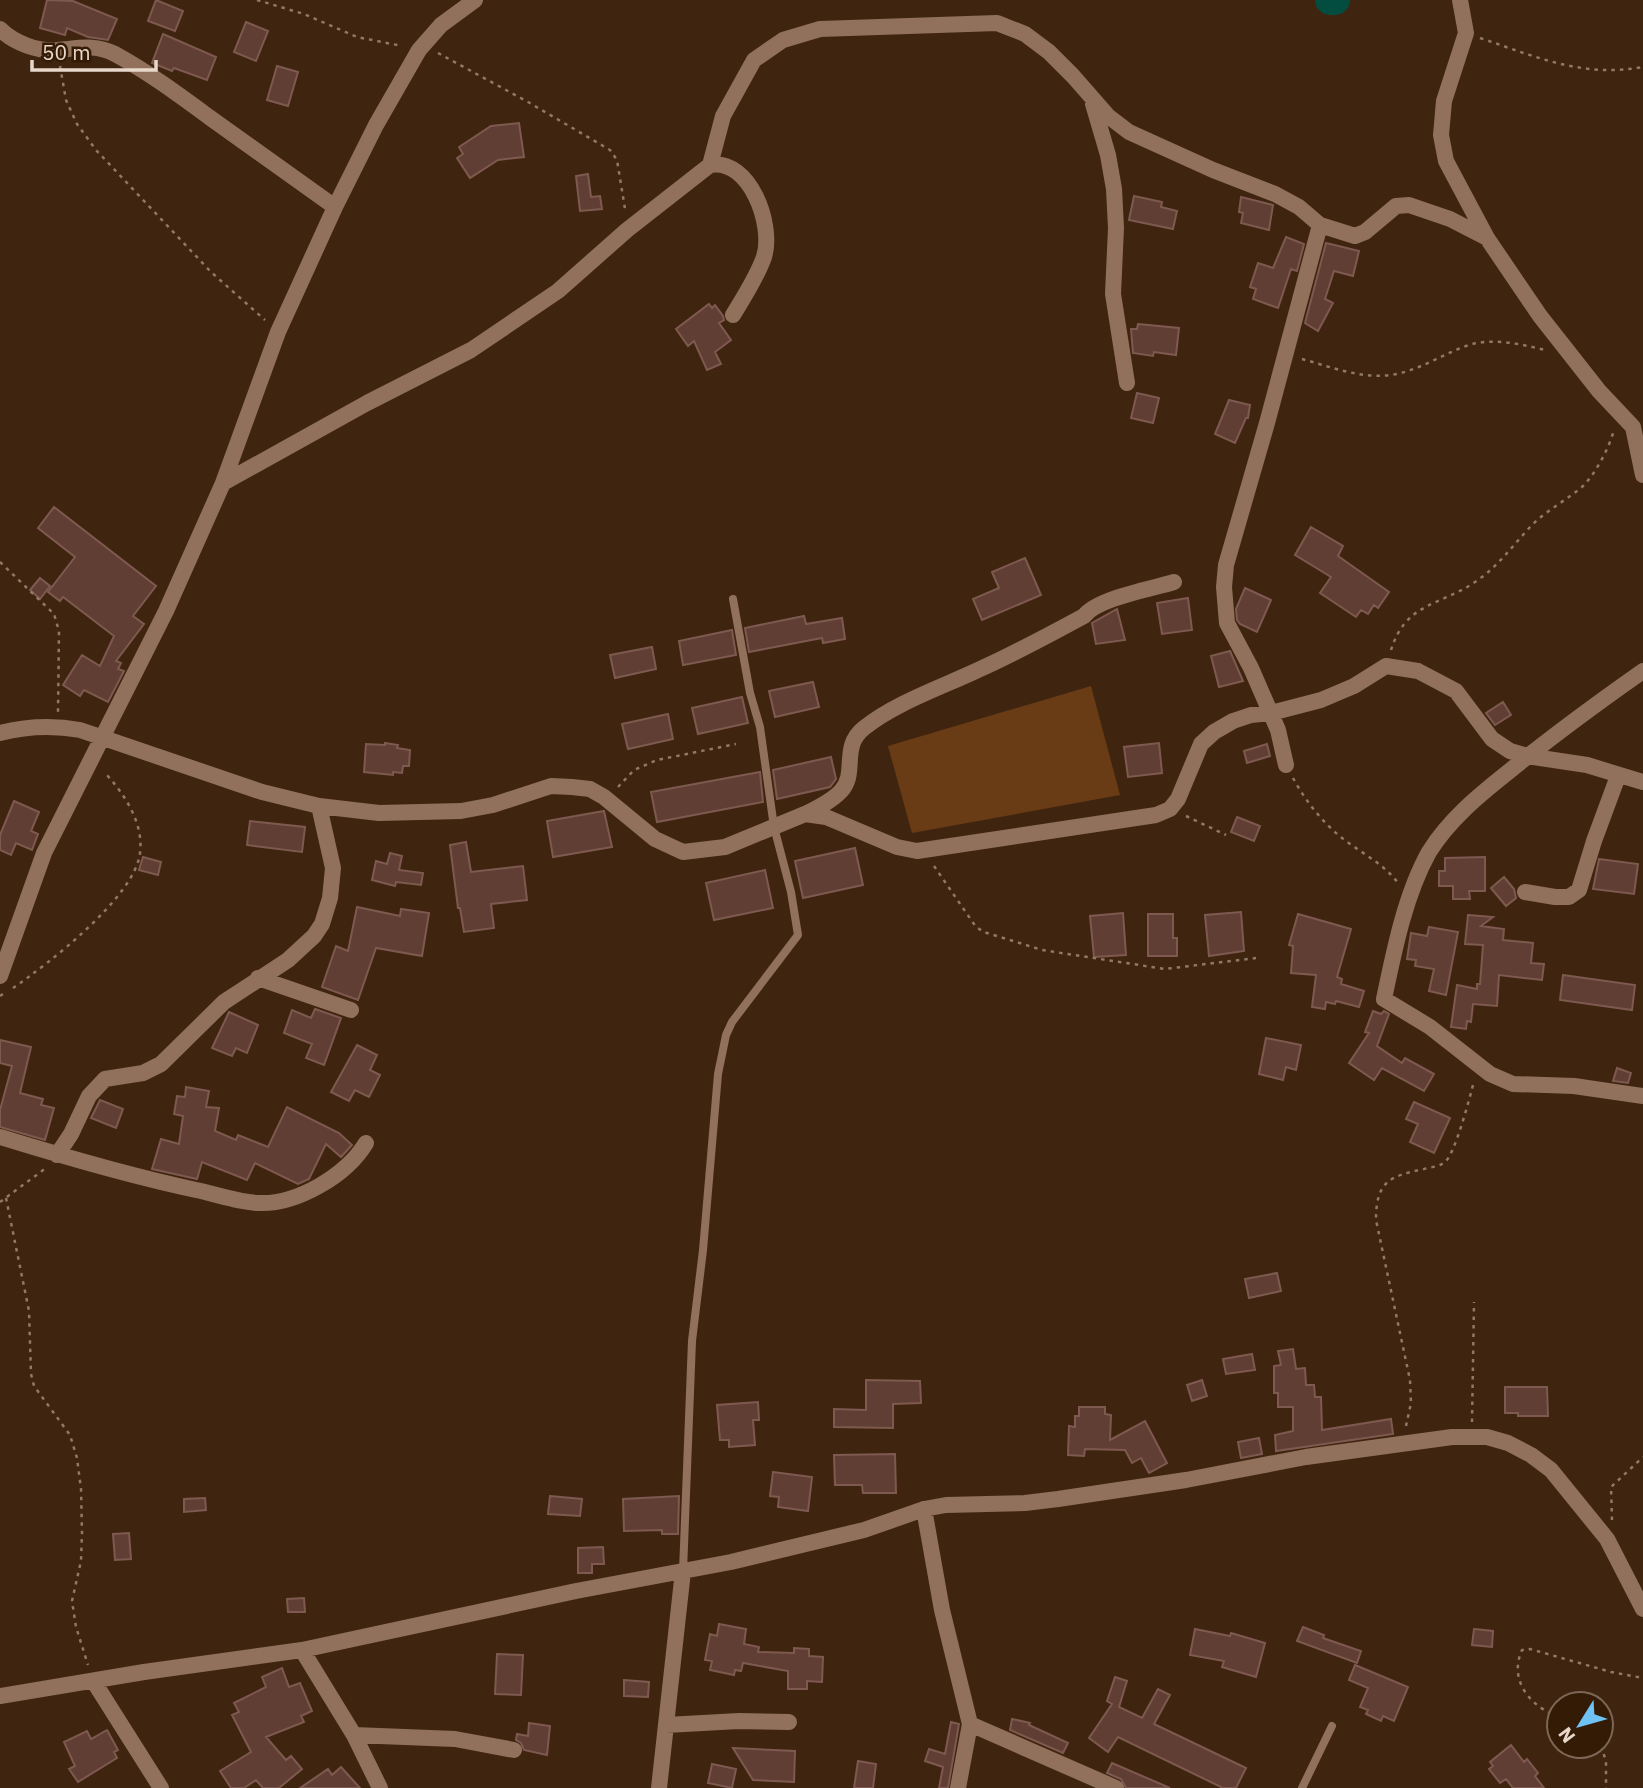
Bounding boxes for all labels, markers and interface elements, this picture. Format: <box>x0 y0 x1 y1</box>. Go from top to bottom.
scale bar <box>32 28 156 72</box>
text: 50 m <box>42 38 91 66</box>
north arrow <box>1545 1690 1615 1760</box>
text: N <box>1553 1723 1580 1748</box>

